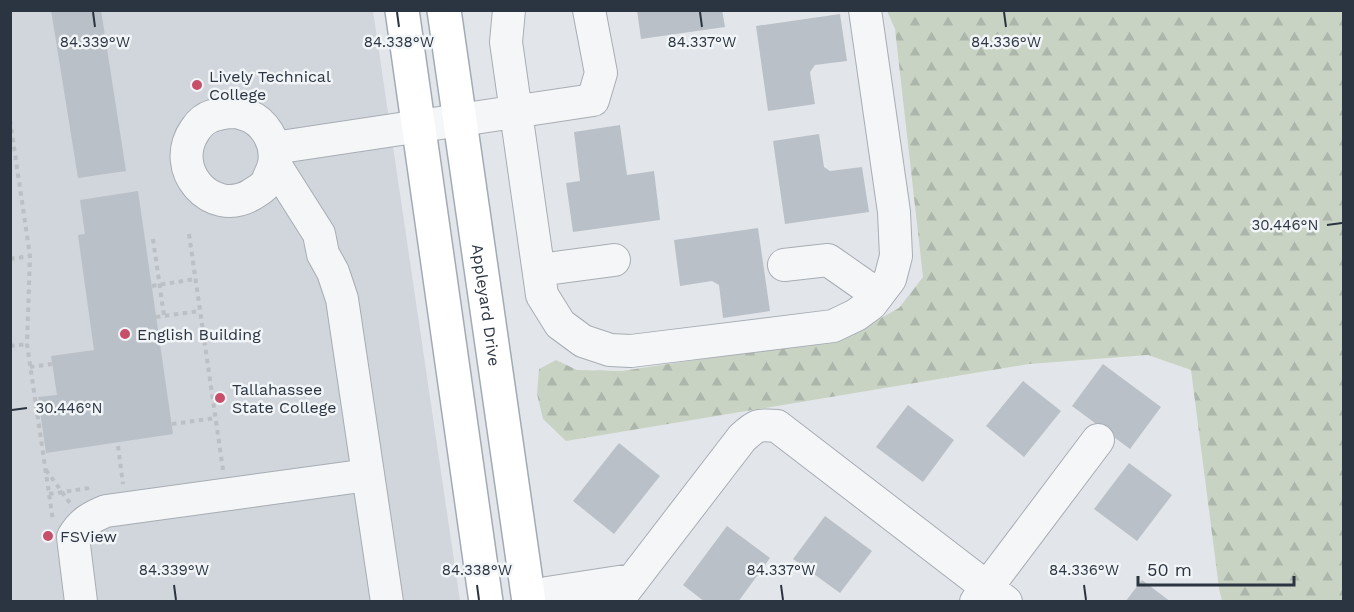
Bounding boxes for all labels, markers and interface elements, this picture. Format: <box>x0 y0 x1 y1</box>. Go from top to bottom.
text: 84.339°W <box>60 33 130 51</box>
text: 84.338°W <box>364 33 434 51</box>
text: 84.337°W <box>668 33 736 51</box>
text: 84.336°W <box>971 33 1041 51</box>
place label: Lively Technical College <box>209 67 331 104</box>
marker: Lively Technical College <box>190 78 204 92</box>
text: 30.446°N <box>1252 216 1318 234</box>
street label: Appleyard Drive <box>468 243 505 367</box>
place label: English Building <box>137 325 261 344</box>
marker: English Building <box>118 327 132 341</box>
place label: Tallahassee State College <box>232 380 336 417</box>
marker: Tallahassee State College <box>213 391 227 405</box>
text: 30.446°N <box>36 399 102 417</box>
place label: FSView <box>60 527 117 546</box>
marker: FSView <box>41 529 55 543</box>
scale bar <box>1138 549 1294 587</box>
text: 50 m <box>1147 559 1192 580</box>
text: 84.339°W <box>139 561 209 579</box>
text: 84.338°W <box>442 561 512 579</box>
text: 84.337°W <box>747 561 815 579</box>
text: 84.336°W <box>1049 561 1119 579</box>

